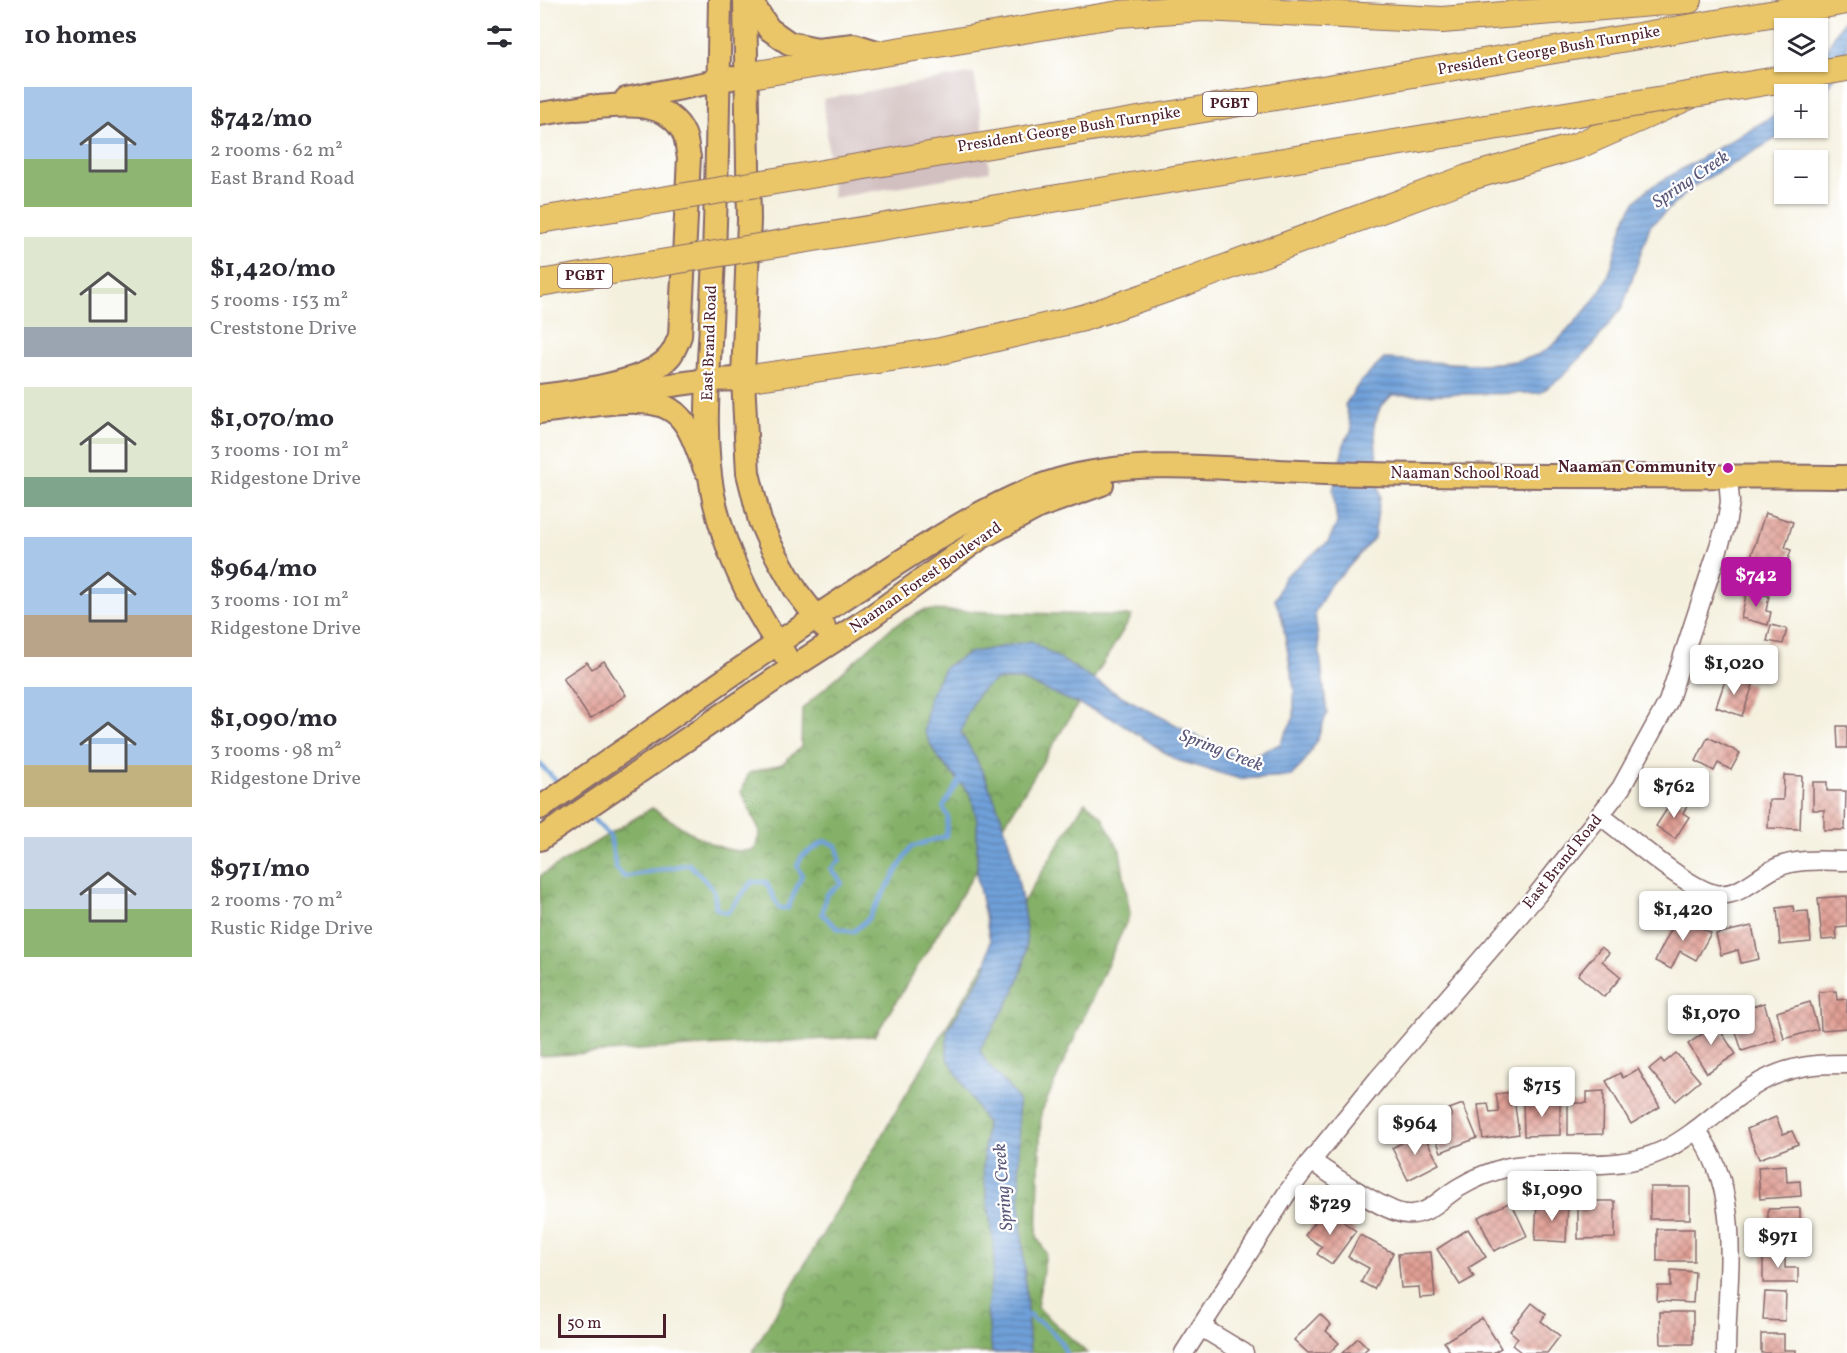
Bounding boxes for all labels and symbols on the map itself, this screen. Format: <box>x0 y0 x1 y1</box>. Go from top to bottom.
street label: President George Bush Turnpike <box>1436 21 1662 81</box>
road number: PGBT <box>1203 92 1257 116</box>
street label: President George Bush Turnpike <box>956 101 1182 159</box>
water label: Spring Creek <box>1648 145 1734 215</box>
road number: PGBT <box>558 264 612 288</box>
street label: East Brand Road <box>697 285 723 401</box>
place label: Naaman Community <box>1558 457 1716 479</box>
marker: Naaman Community <box>1721 461 1735 475</box>
street label: Naaman School Road <box>1391 463 1539 485</box>
street label: Naaman Forest Boulevard <box>845 517 1007 639</box>
pin: $742 <box>1720 557 1792 608</box>
pin: $1,020 <box>1685 645 1783 696</box>
water label: Spring Creek <box>1176 724 1266 778</box>
pin: $762 <box>1638 768 1710 819</box>
street label: East Brand Road <box>1518 810 1608 914</box>
pin: $1,420 <box>1634 891 1732 942</box>
pin: $1,070 <box>1662 995 1760 1046</box>
pin: $715 <box>1506 1067 1578 1118</box>
pin: $964 <box>1379 1105 1451 1156</box>
water label: Spring Creek <box>988 1142 1020 1232</box>
pin: $1,090 <box>1503 1171 1601 1222</box>
pin: $729 <box>1294 1185 1366 1236</box>
pin: $971 <box>1742 1218 1814 1269</box>
scale bar <box>558 1311 666 1338</box>

